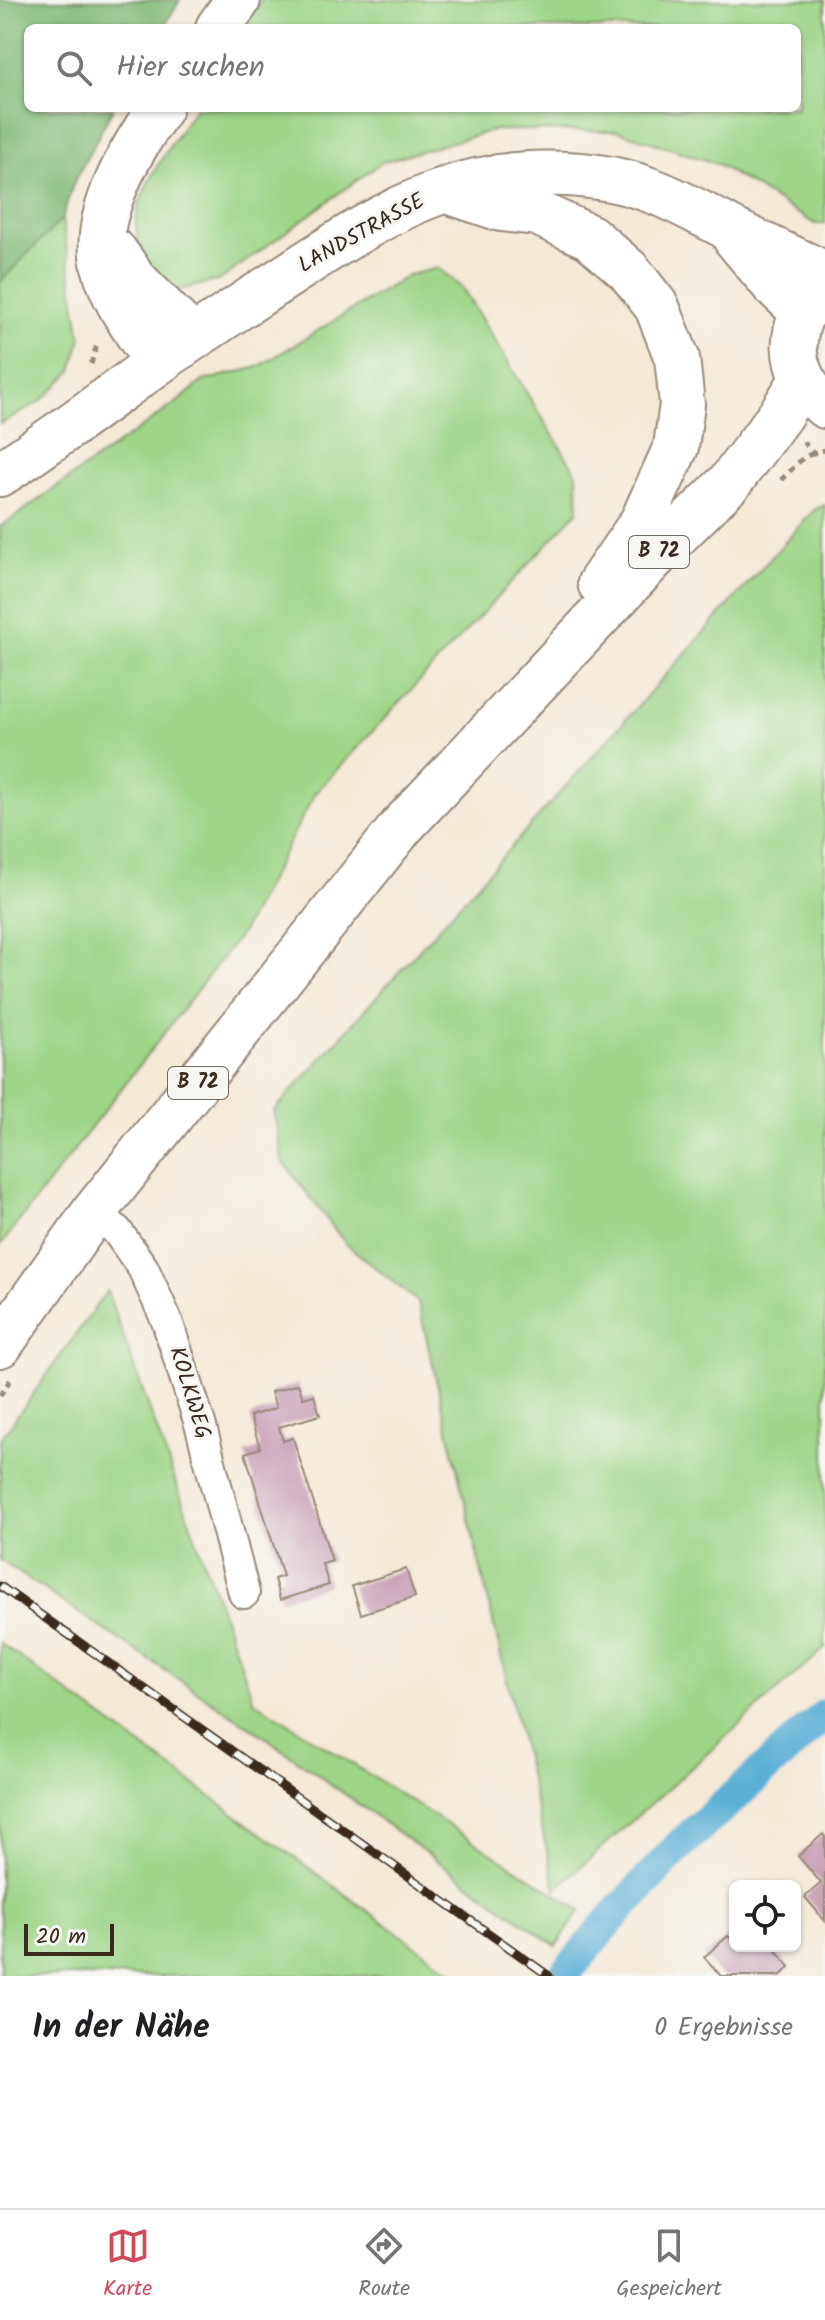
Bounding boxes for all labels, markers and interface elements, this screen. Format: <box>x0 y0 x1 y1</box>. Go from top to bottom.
search box <box>24 24 801 112</box>
text: Hier suchen <box>116 44 265 92</box>
icon: search <box>52 46 96 90</box>
street label: LANDSTRASSE <box>292 184 433 283</box>
road number: B 72 <box>629 536 689 568</box>
road number: B 72 <box>168 1067 228 1099</box>
street label: KOLKWEG <box>158 1342 220 1444</box>
map controls <box>729 1880 801 1952</box>
button: locate <box>729 1880 801 1952</box>
scale bar <box>24 1920 114 1956</box>
text: 20 m <box>36 1920 86 1955</box>
text: In der Nähe <box>32 2001 210 2055</box>
text: 0 Ergebnisse <box>654 2007 793 2049</box>
tab: Karte <box>103 2224 152 2307</box>
tab: Route <box>358 2224 410 2307</box>
tab: Gespeichert <box>616 2224 722 2307</box>

